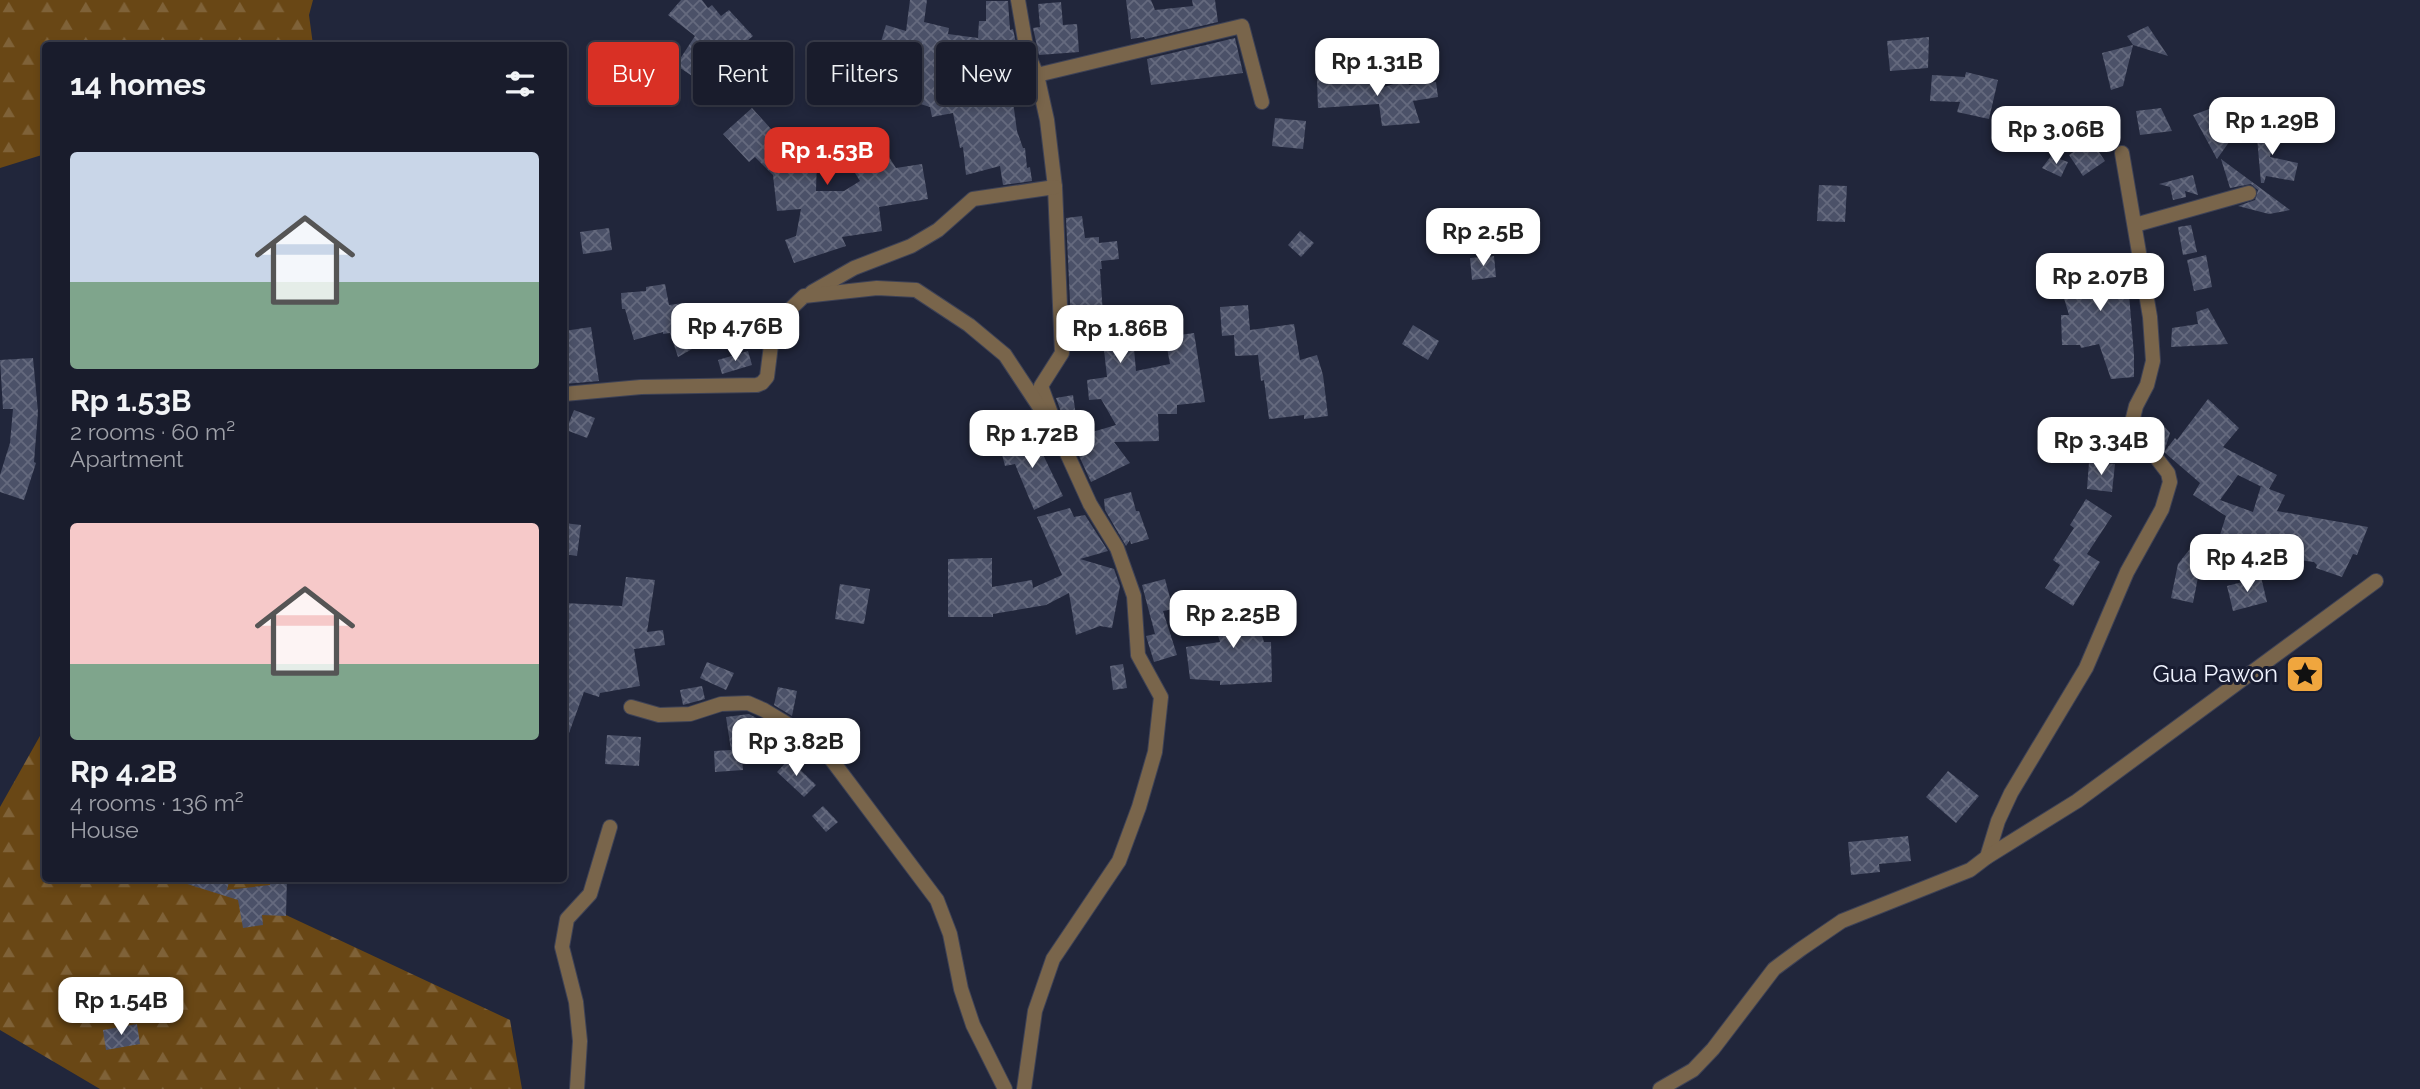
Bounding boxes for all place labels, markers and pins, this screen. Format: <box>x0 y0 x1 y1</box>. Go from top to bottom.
pin: Rp 1.31B <box>1305 38 1449 98</box>
pin: Rp 1.29B <box>2200 97 2344 157</box>
pin: Rp 3.06B <box>1984 106 2128 166</box>
pin: Rp 1.53B <box>755 128 899 187</box>
pin: Rp 2.5B <box>1418 208 1548 268</box>
pin: Rp 2.07B <box>2028 254 2172 313</box>
pin: Rp 4.76B <box>663 304 807 363</box>
pin: Rp 1.86B <box>1048 306 1192 365</box>
pin: Rp 1.72B <box>960 410 1104 470</box>
pin: Rp 3.34B <box>2029 418 2173 477</box>
pin: Rp 4.2B <box>2182 534 2312 594</box>
pin: Rp 2.25B <box>1161 590 1305 650</box>
place icon: Gua Pawon <box>2284 653 2326 695</box>
place label: Gua Pawon <box>2153 659 2278 688</box>
pin: Rp 3.82B <box>724 718 868 778</box>
pin: Rp 1.54B <box>49 978 193 1037</box>

